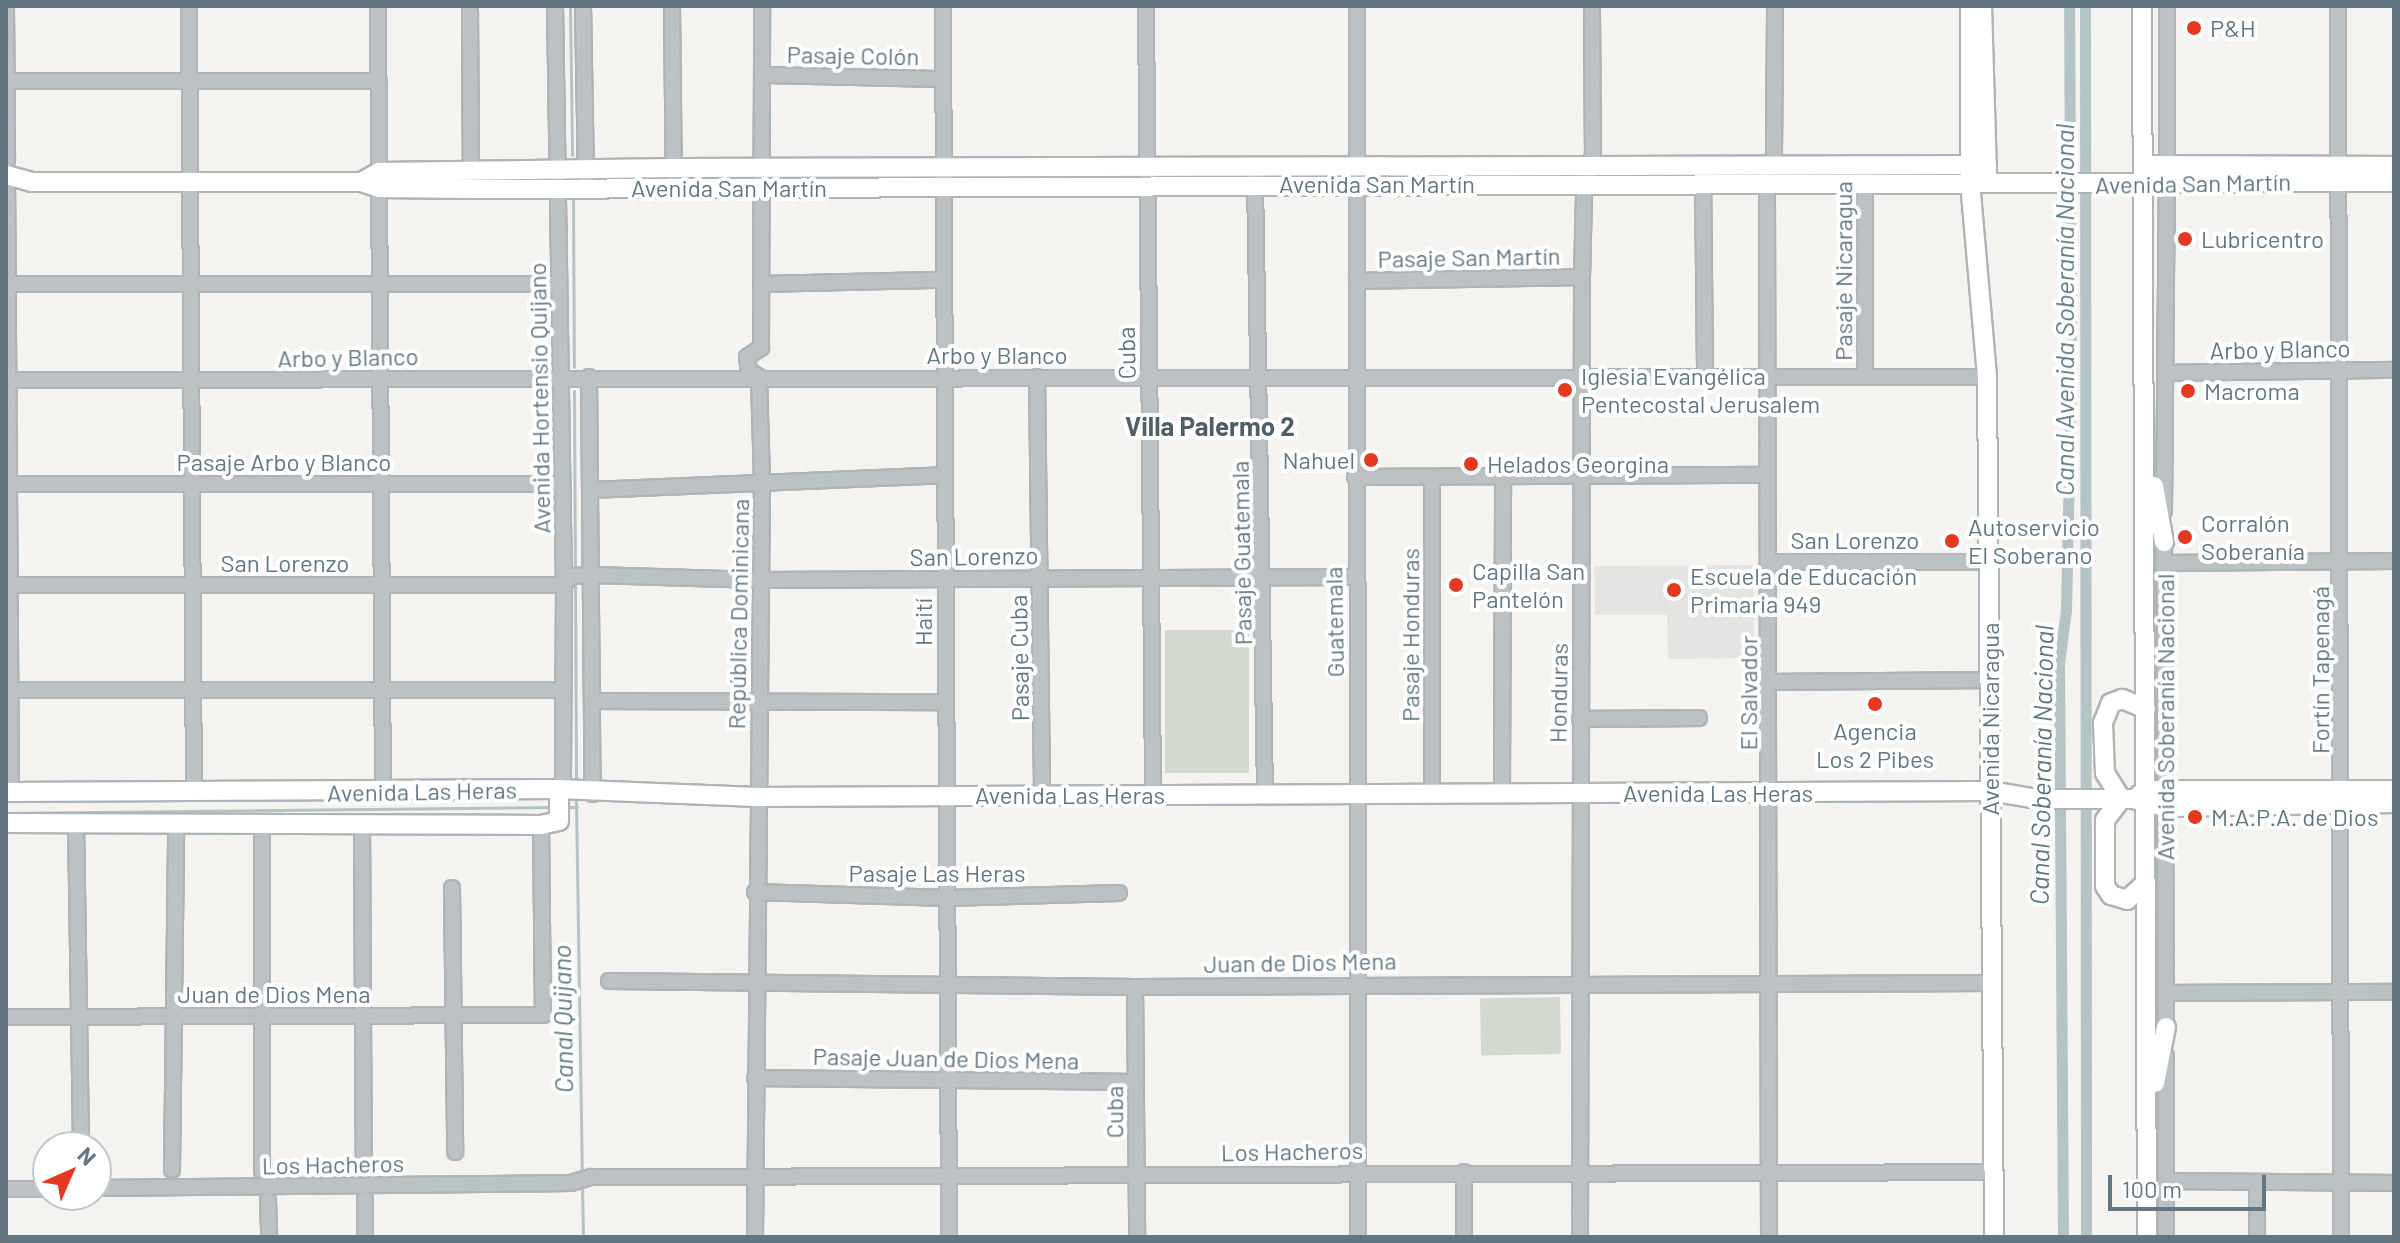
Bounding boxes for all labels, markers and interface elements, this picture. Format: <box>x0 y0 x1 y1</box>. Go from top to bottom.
place label: P&H <box>2210 14 2256 42</box>
marker: P&H <box>2185 19 2203 37</box>
street label: Pasaje Colón <box>786 39 920 71</box>
water label: Canal Avenida Soberanía Nacional <box>2048 124 2080 496</box>
street label: Avenida San Martín <box>2095 167 2291 199</box>
street label: Avenida San Martín <box>1279 170 1475 198</box>
street label: Avenida San Martín <box>631 174 827 202</box>
street label: Pasaje Nicaragua <box>1829 181 1857 361</box>
place label: Lubricentro <box>2201 225 2324 253</box>
marker: Lubricentro <box>2176 230 2194 248</box>
street label: Pasaje San Martín <box>1377 241 1561 273</box>
street label: Avenida Hortensio Quijano <box>522 262 556 534</box>
street label: Cuba <box>1111 326 1141 380</box>
street label: Arbo y Blanco <box>2209 333 2351 365</box>
street label: Arbo y Blanco <box>277 341 419 373</box>
street label: Arbo y Blanco <box>926 341 1068 369</box>
place label: Iglesia Evangélica Pentecostal Jerusalem <box>1581 362 1820 418</box>
place label: Macroma <box>2204 377 2300 405</box>
marker: Iglesia Evangélica Pentecostal Jerusalem <box>1556 381 1574 399</box>
marker: Macroma <box>2179 382 2197 400</box>
district label: Villa Palermo 2 <box>1125 410 1295 442</box>
place label: Nahuel <box>1282 446 1355 474</box>
street label: Pasaje Arbo y Blanco <box>177 448 391 476</box>
place label: Helados Georgina <box>1487 450 1669 478</box>
marker: Nahuel <box>1362 451 1380 469</box>
marker: Helados Georgina <box>1462 455 1480 473</box>
street label: Pasaje Guatemala <box>1225 461 1257 645</box>
street label: República Dominicana <box>722 498 754 730</box>
place label: Corralón Soberanía <box>2201 509 2305 565</box>
place label: Autoservicio El Soberano <box>1968 513 2100 569</box>
street label: San Lorenzo <box>1791 526 1919 554</box>
marker: Corralón Soberanía <box>2176 528 2194 546</box>
marker: Autoservicio El Soberano <box>1943 532 1961 550</box>
street label: San Lorenzo <box>909 540 1039 572</box>
street label: Pasaje Honduras <box>1396 548 1424 722</box>
street label: San Lorenzo <box>221 549 349 577</box>
place label: Capilla San Pantelón <box>1472 557 1585 613</box>
place label: Escuela de Educación Primaria 949 <box>1690 562 1917 618</box>
street label: Guatemala <box>1319 566 1349 678</box>
street label: Avenida Soberanía Nacional <box>2151 574 2179 860</box>
marker: Capilla San Pantelón <box>1447 576 1465 594</box>
marker: Escuela de Educación Primaria 949 <box>1665 581 1683 599</box>
street label: Fortín Tapenagá <box>2306 586 2334 754</box>
street label: Pasaje Cuba <box>1003 595 1035 721</box>
street label: Haití <box>909 598 937 646</box>
street label: Avenida Nicaragua <box>1976 623 2004 815</box>
water label: Canal Soberanía Nacional <box>2023 625 2059 905</box>
street label: El Salvador <box>1734 636 1762 750</box>
street label: Honduras <box>1543 643 1573 743</box>
marker: Agencia Los 2 Pibes <box>1866 695 1884 713</box>
place label: Agencia Los 2 Pibes <box>1816 717 1934 773</box>
street label: Avenida Las Heras <box>327 775 517 807</box>
street label: Avenida Las Heras <box>1623 779 1813 807</box>
street label: Avenida Las Heras <box>975 781 1165 809</box>
place label: M.A.P.A. de Dios <box>2211 803 2378 831</box>
marker: M.A.P.A. de Dios <box>2186 808 2204 826</box>
street label: Pasaje Las Heras <box>849 859 1025 887</box>
water label: Canal Quijano <box>545 944 579 1094</box>
street label: Juan de Dios Mena <box>1203 946 1397 978</box>
street label: Juan de Dios Mena <box>178 980 370 1008</box>
street label: Pasaje Juan de Dios Mena <box>812 1041 1080 1075</box>
street label: Cuba <box>1100 1086 1128 1138</box>
north arrow <box>32 1131 112 1211</box>
street label: Los Hacheros <box>1221 1135 1363 1167</box>
text: N <box>73 1141 102 1170</box>
street label: Los Hacheros <box>262 1148 404 1180</box>
scale bar <box>2112 1159 2270 1209</box>
text: 100 m <box>2122 1174 2182 1203</box>

